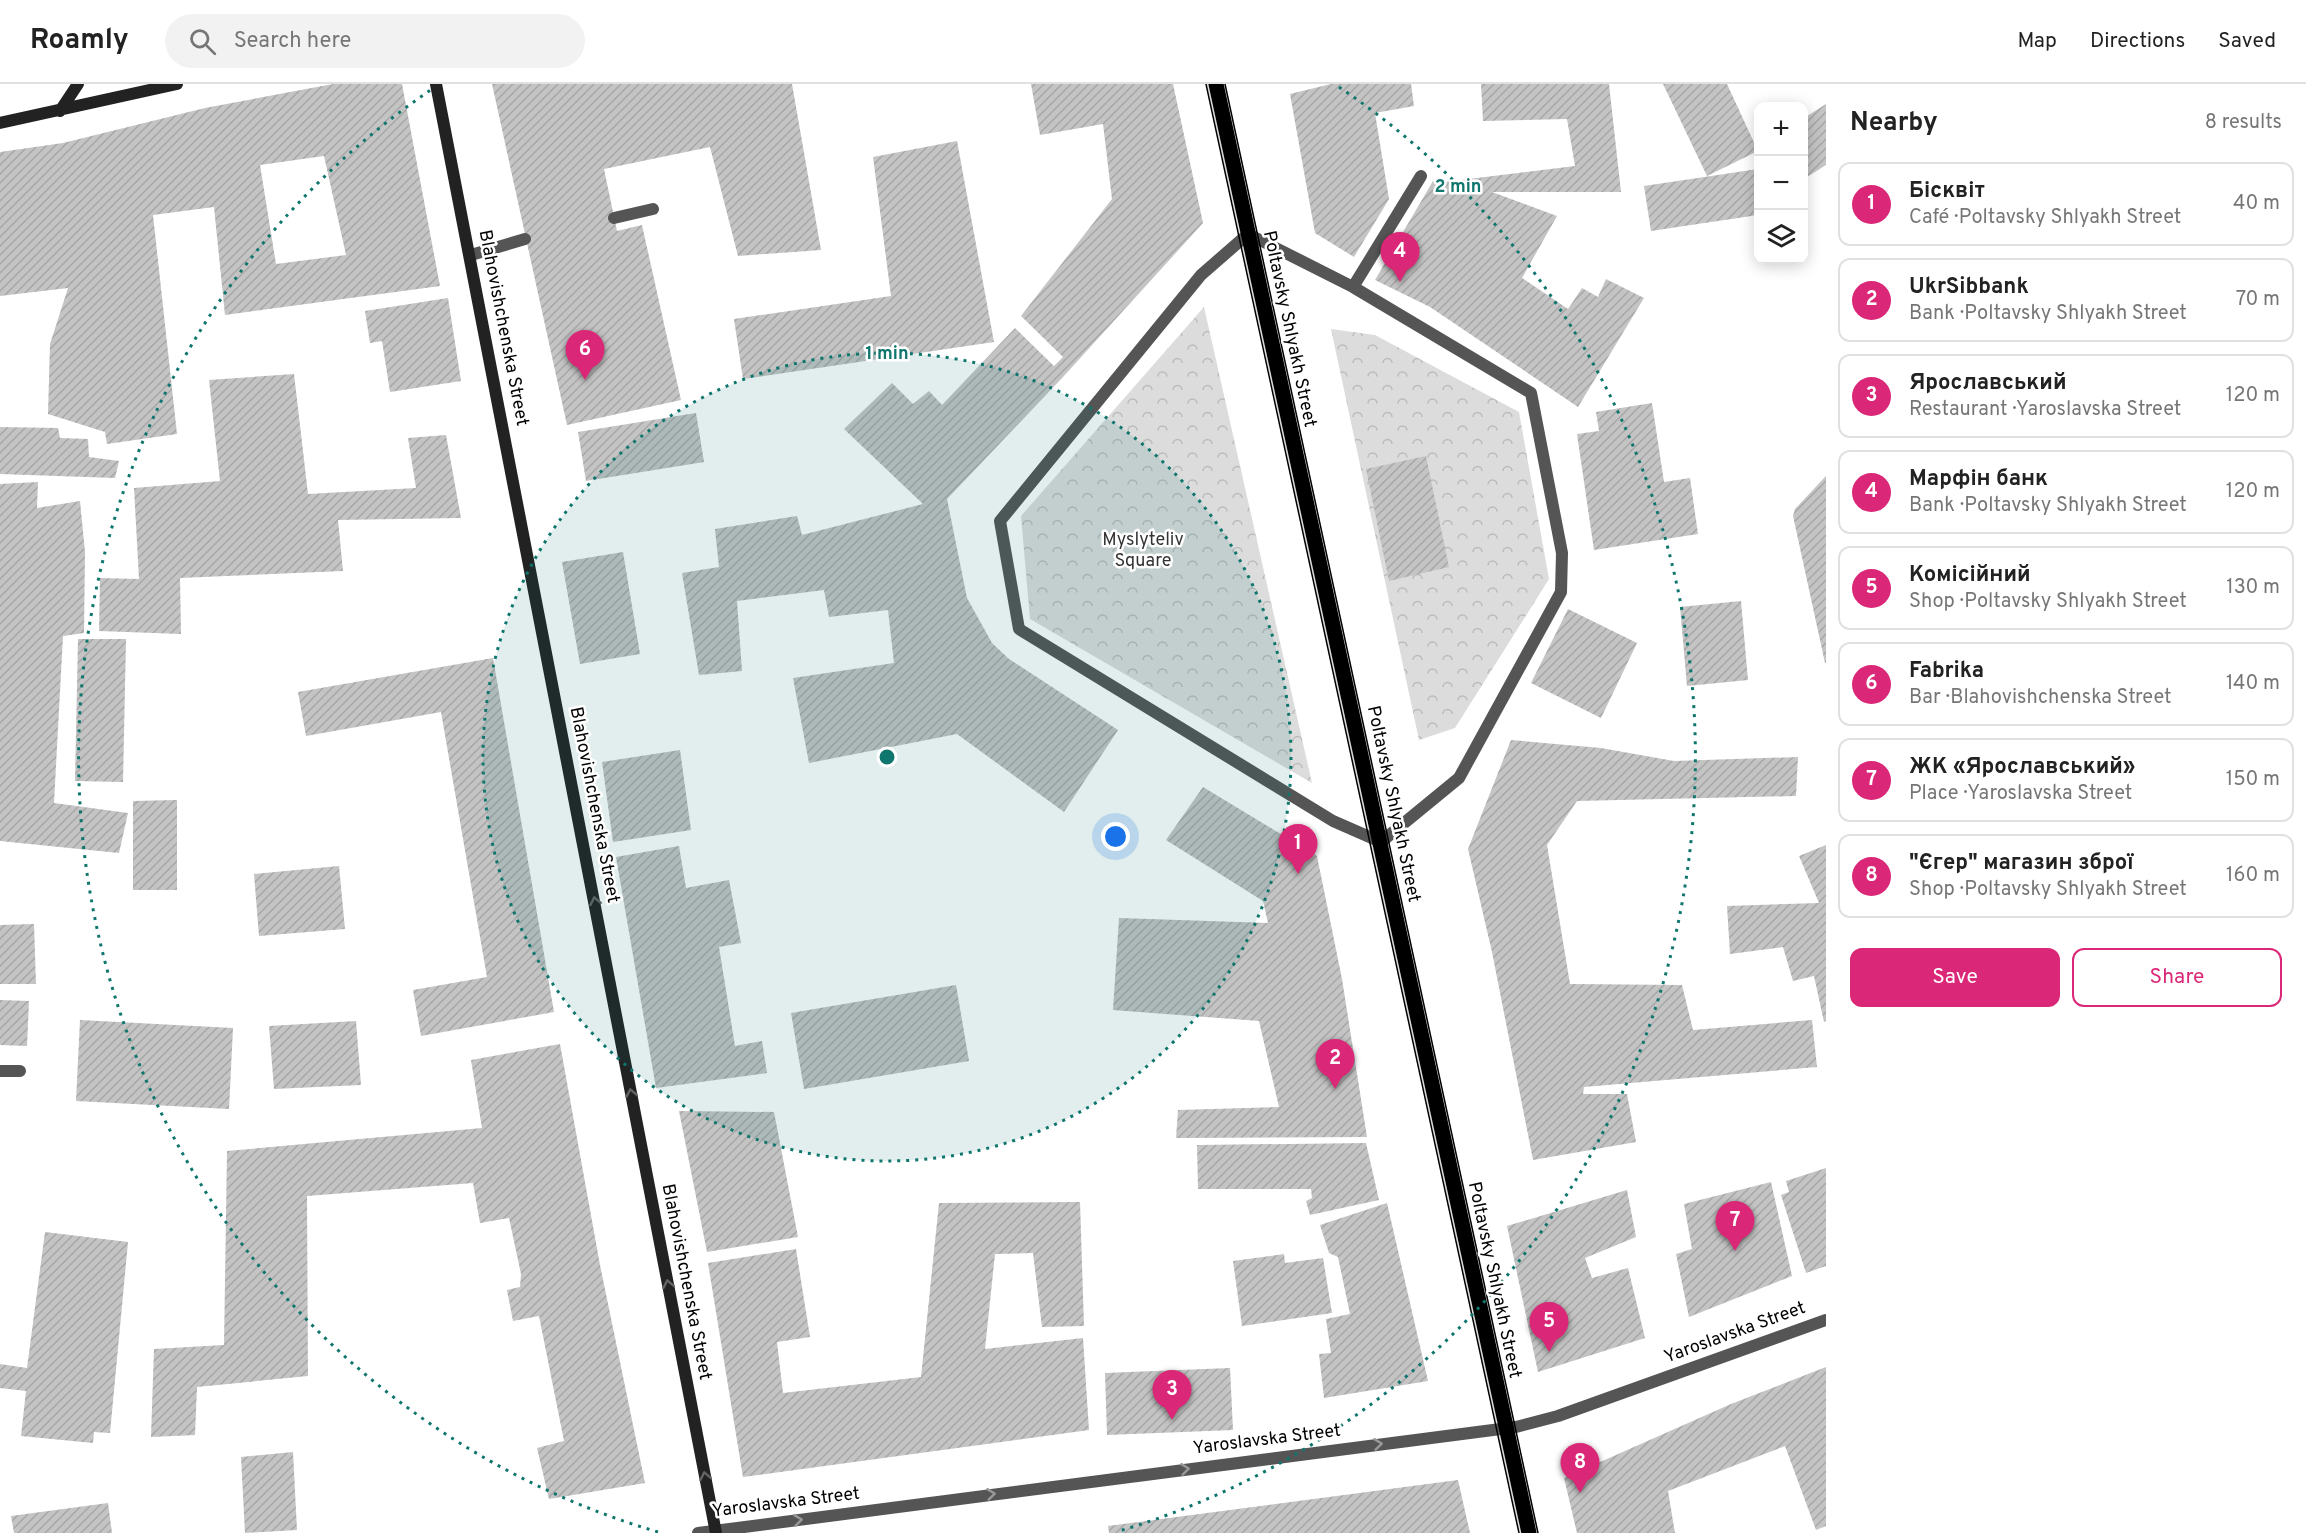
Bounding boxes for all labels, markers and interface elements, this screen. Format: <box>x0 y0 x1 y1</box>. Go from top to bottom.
search box <box>165 14 585 68</box>
text: Roamly <box>30 23 129 59</box>
icon: search <box>186 25 219 58</box>
text: Search here <box>234 28 351 55</box>
text: Map <box>2017 28 2057 55</box>
text: Directions <box>2090 28 2185 55</box>
text: Saved <box>2218 28 2276 55</box>
map controls <box>1754 102 1808 264</box>
button: + <box>1754 102 1808 156</box>
text: Nearby <box>1850 107 1938 140</box>
text: 8 results <box>2205 110 2282 136</box>
button: − <box>1754 156 1808 210</box>
text: 2 min <box>1434 176 1482 199</box>
text: Бісквіт <box>1909 178 1985 205</box>
text: 1 <box>1868 191 1876 217</box>
text: 40 m <box>2233 191 2280 217</box>
text: Café · Poltavsky Shlyakh Street <box>1909 205 2181 231</box>
button: layers <box>1754 210 1808 264</box>
street label: Blahovishchenska Street <box>473 228 533 428</box>
street label: Poltavsky Shlyakh Street <box>1257 229 1321 429</box>
pin: 4 <box>1380 232 1420 282</box>
text: UkrSibbank <box>1909 274 2029 301</box>
text: 2 <box>1865 287 1878 313</box>
text: 70 m <box>2236 287 2280 313</box>
text: Bank · Poltavsky Shlyakh Street <box>1909 301 2187 327</box>
pin: 6 <box>566 330 604 380</box>
text: 1 min <box>865 343 909 366</box>
text: Ярославський <box>1909 370 2067 397</box>
text: 3 <box>1866 383 1878 409</box>
text: 120 m <box>2226 383 2280 409</box>
text: Restaurant · Yaroslavska Street <box>1909 397 2181 423</box>
text: Марфін банк <box>1909 466 2048 493</box>
text: 4 <box>1865 479 1878 505</box>
text: 120 m <box>2226 479 2280 505</box>
text: Bank · Poltavsky Shlyakh Street <box>1909 493 2187 519</box>
park label: Myslyteliv Square <box>1102 529 1184 573</box>
text: Комісійний <box>1909 562 2031 589</box>
text: 5 <box>1865 575 1878 601</box>
text: 130 m <box>2226 575 2280 601</box>
text: Shop · Poltavsky Shlyakh Street <box>1909 589 2187 615</box>
text: Fabrika <box>1909 658 1984 685</box>
text: 6 <box>1865 671 1878 697</box>
text: 140 m <box>2226 671 2280 697</box>
text: Bar · Blahovishchenska Street <box>1909 685 2172 711</box>
street label: Poltavsky Shlyakh Street <box>1361 704 1425 904</box>
street label: Blahovishchenska Street <box>564 705 624 905</box>
centre of rings <box>877 747 897 767</box>
text: ЖК «Ярославський» <box>1909 754 2135 781</box>
text: 7 <box>1866 767 1877 793</box>
text: 150 m <box>2226 767 2280 793</box>
text: Place · Yaroslavska Street <box>1909 781 2132 807</box>
your location <box>1101 822 1130 851</box>
pin: 1 <box>1278 824 1318 874</box>
text: "Єгер" магазин зброї <box>1909 850 2134 877</box>
text: 8 <box>1865 863 1878 889</box>
text: 160 m <box>2226 863 2280 889</box>
text: Shop · Poltavsky Shlyakh Street <box>1909 877 2187 903</box>
one-way arrow <box>589 896 602 906</box>
button: Save <box>1850 948 2060 1007</box>
button: Share <box>2072 948 2282 1007</box>
pin: 2 <box>1316 1040 1354 1089</box>
one-way arrow <box>625 1088 638 1098</box>
street label: Poltavsky Shlyakh Street <box>1462 1180 1526 1380</box>
street label: Blahovishchenska Street <box>656 1182 716 1382</box>
pin: 7 <box>1716 1202 1754 1251</box>
one-way arrow <box>662 1279 675 1289</box>
street label: Yaroslavska Street <box>1661 1297 1809 1369</box>
pin: 5 <box>1530 1302 1568 1352</box>
pin: 3 <box>1152 1370 1192 1420</box>
street label: Yaroslavska Street <box>1192 1420 1342 1460</box>
one-way arrow <box>1373 1438 1382 1450</box>
pin: 8 <box>1560 1444 1600 1493</box>
one-way arrow <box>1180 1463 1189 1476</box>
one-way arrow <box>699 1471 712 1481</box>
street label: Yaroslavska Street <box>711 1483 861 1523</box>
one-way arrow <box>987 1489 996 1501</box>
one-way arrow <box>793 1514 802 1526</box>

